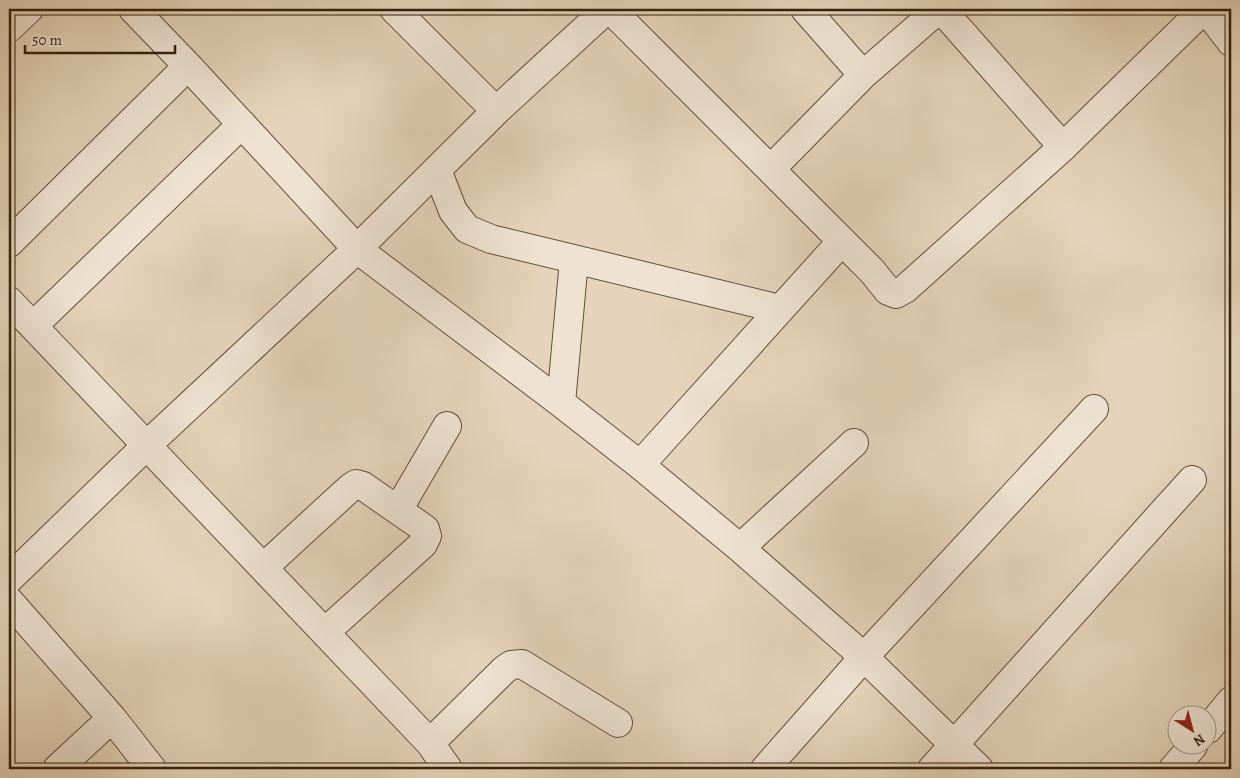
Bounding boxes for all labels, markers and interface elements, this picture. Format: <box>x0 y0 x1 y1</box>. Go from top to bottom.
scale bar <box>25 22 175 54</box>
text: 50 m <box>32 30 62 50</box>
north arrow <box>1168 706 1218 756</box>
text: N <box>1190 729 1209 751</box>

